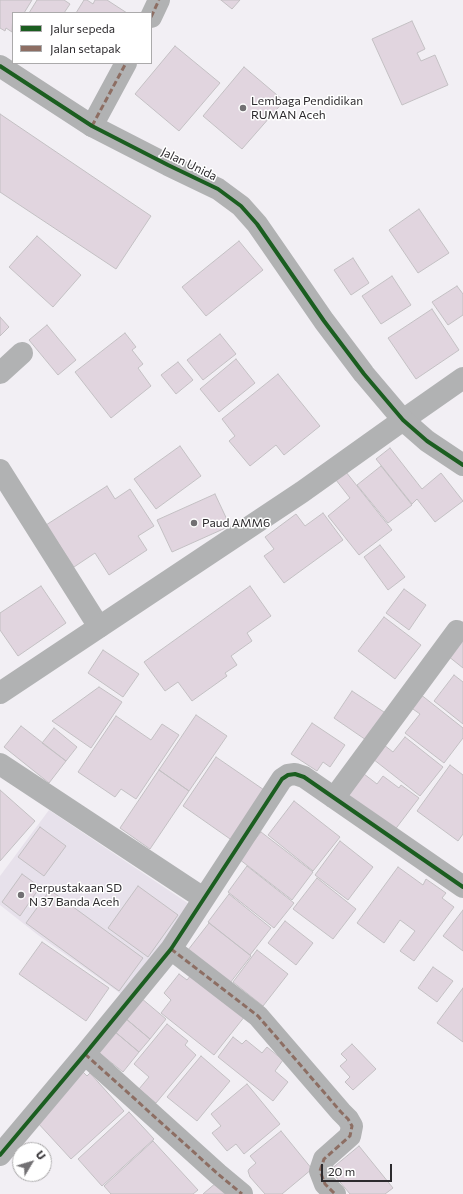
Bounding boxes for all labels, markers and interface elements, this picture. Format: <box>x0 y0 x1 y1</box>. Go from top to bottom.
legend <box>12 12 152 64</box>
text: Jalur sepeda <box>50 21 115 35</box>
text: Jalan setapak <box>50 41 121 55</box>
place label: Lembaga Pendidikan RUMAN Aceh <box>251 94 363 122</box>
marker: Lembaga Pendidikan RUMAN Aceh <box>238 103 248 113</box>
street label: Jalan Unida <box>159 144 219 184</box>
place label: Paud AMM6 <box>202 516 270 530</box>
marker: Paud AMM6 <box>189 518 199 528</box>
place label: Perpustakaan SD N 37 Banda Aceh <box>29 881 122 909</box>
marker: Perpustakaan SD N 37 Banda Aceh <box>16 890 26 900</box>
north arrow <box>12 1142 52 1182</box>
text: U <box>33 1148 49 1162</box>
scale bar <box>323 1156 394 1182</box>
text: 20 m <box>328 1164 355 1178</box>

